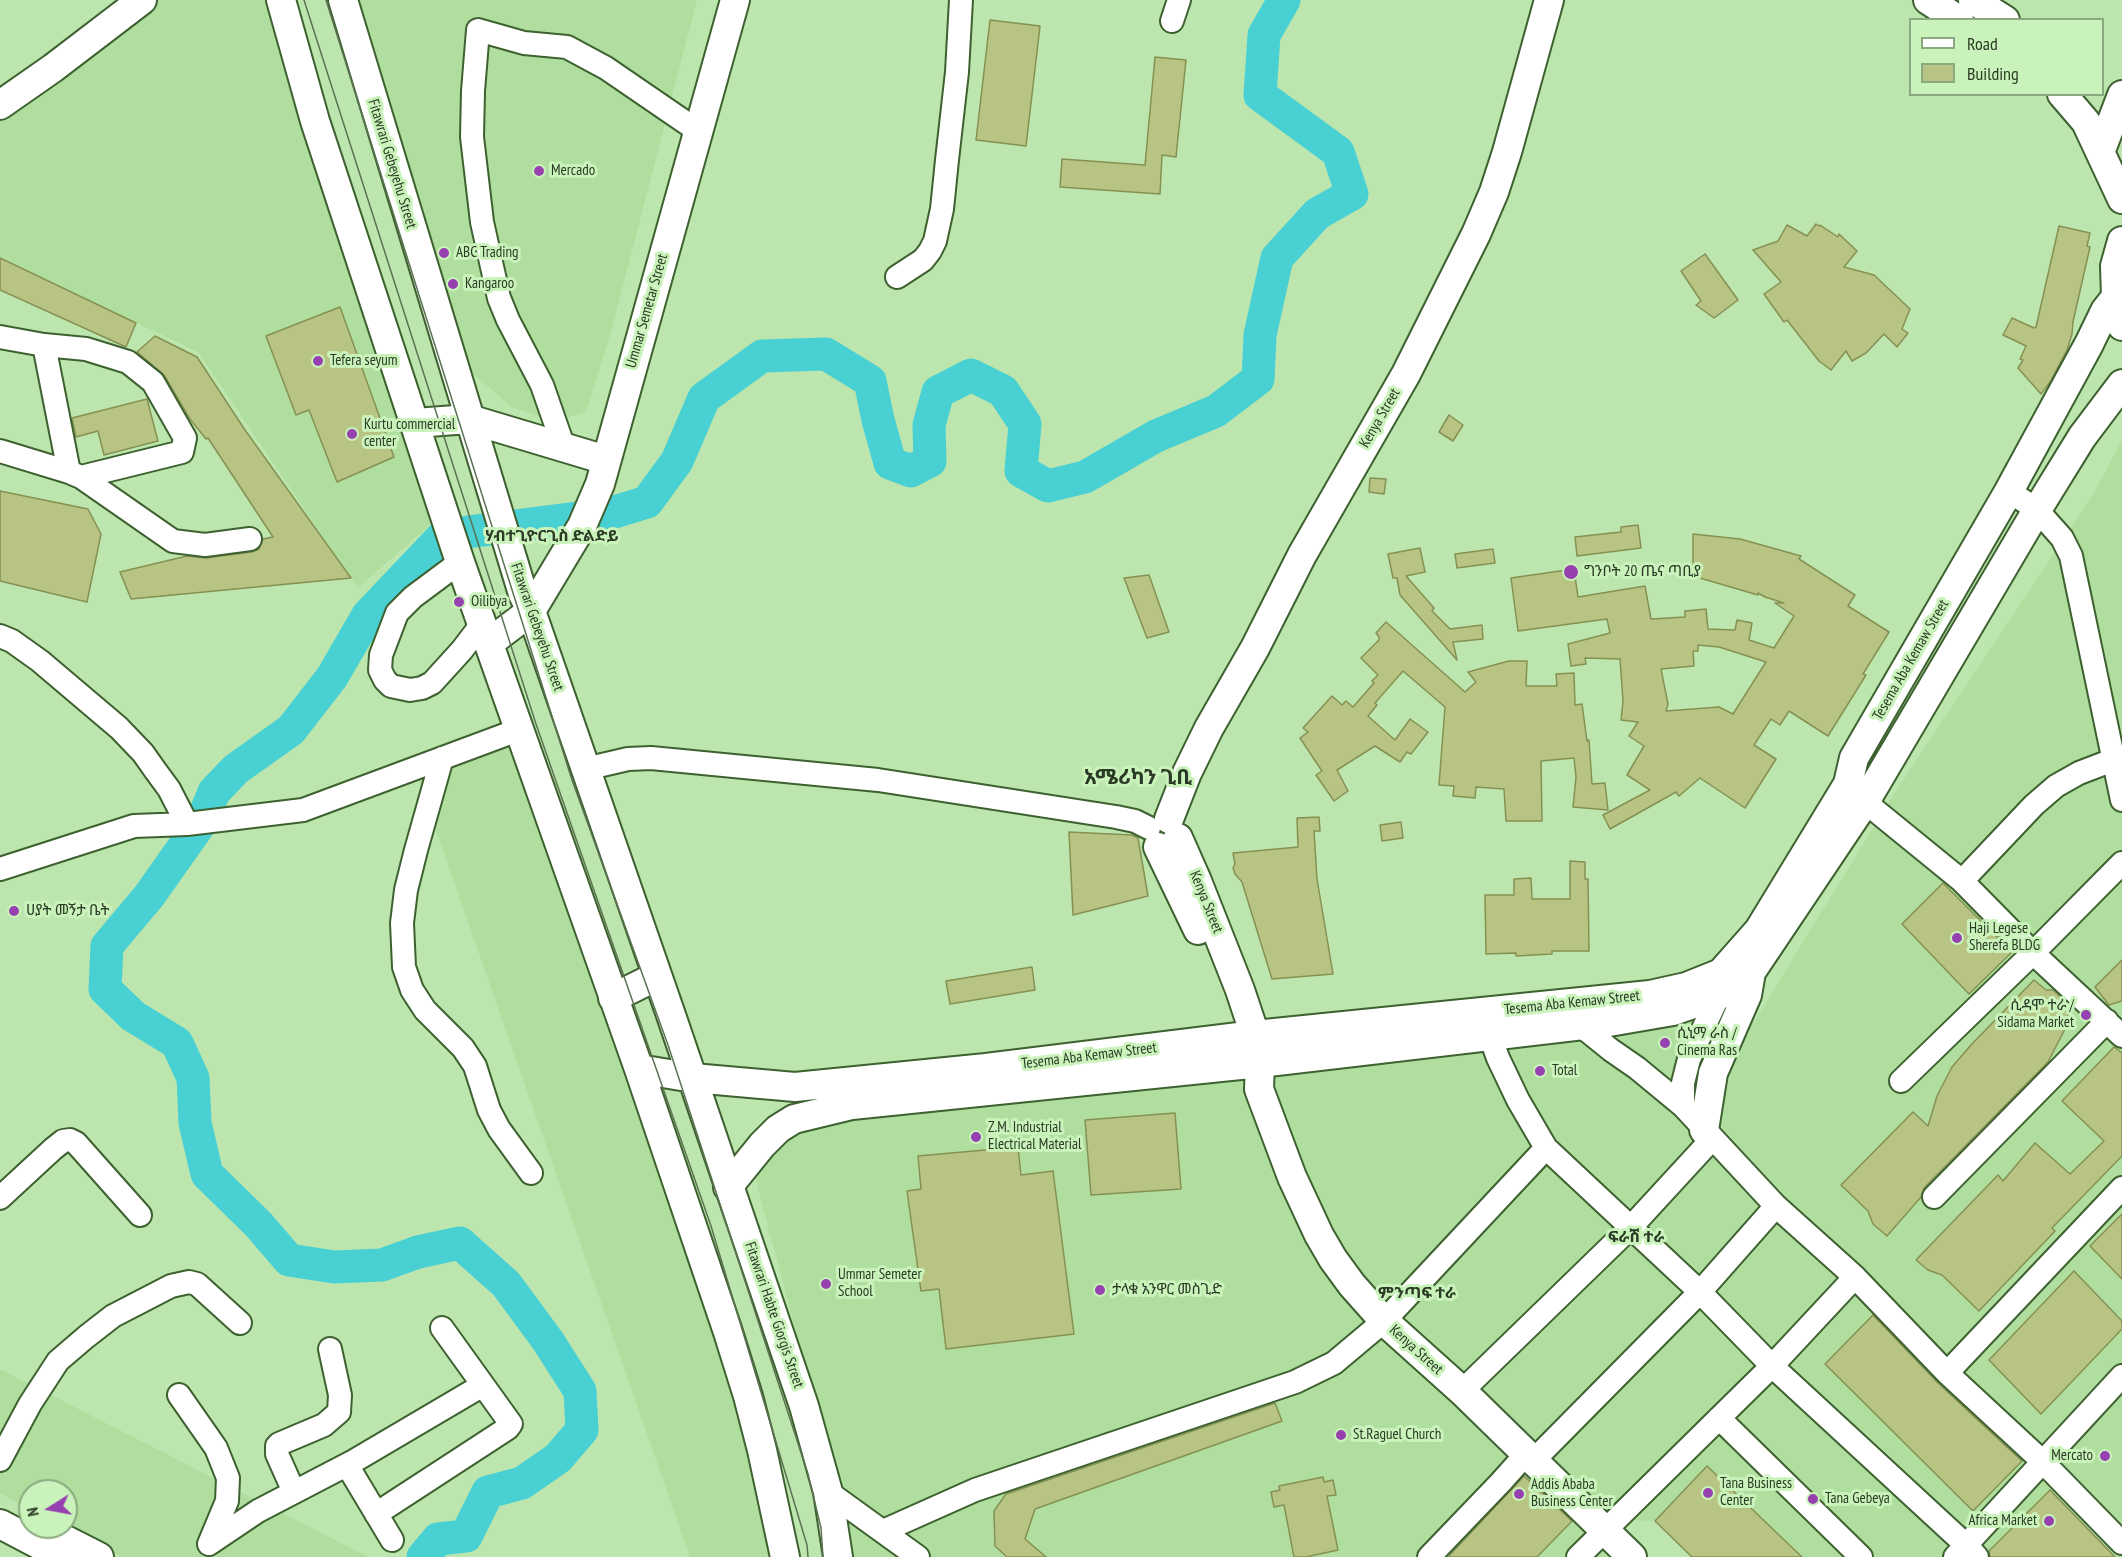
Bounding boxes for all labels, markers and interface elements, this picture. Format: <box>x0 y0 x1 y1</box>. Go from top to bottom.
legend <box>1909 18 2104 96</box>
text: Road <box>1967 32 1998 55</box>
text: Building <box>1967 62 2019 85</box>
street label: Fitawrari Gebeyehu Street <box>364 97 420 231</box>
place label: Mercado <box>551 162 595 180</box>
marker: Mercado <box>532 164 546 178</box>
place label: ABC Trading <box>456 244 519 262</box>
marker: ABC Trading <box>437 246 451 260</box>
street label: Ummar Semetar Street <box>622 252 672 370</box>
place label: Kangaroo <box>465 275 514 293</box>
marker: Kangaroo <box>446 277 460 291</box>
place label: Tefera seyum <box>330 352 397 370</box>
marker: Tefera seyum <box>311 354 325 368</box>
street label: Kenya Street <box>1356 385 1404 451</box>
place label: Kurtu commercial center <box>364 416 455 451</box>
marker: Kurtu commercial center <box>345 427 359 441</box>
district label: ሃብተጊዮርጊስ ድልድይ <box>485 526 619 546</box>
street label: Fitawrari Gebeyehu Street <box>507 561 567 693</box>
marker: ግንቦት 20 ጤና ጣቢያ <box>1562 563 1580 581</box>
place label: ግንቦት 20 ጤና ጣቢያ <box>1584 563 1701 581</box>
place label: Oilibya <box>471 593 507 611</box>
marker: Oilibya <box>452 595 466 609</box>
street label: Tesema Aba Kemaw Street <box>1869 597 1953 723</box>
district label: አሜሪካን ጊቢ <box>1084 765 1192 791</box>
street label: Kenya Street <box>1185 868 1227 936</box>
place label: ሀያት መኝታ ቤት <box>26 902 110 920</box>
marker: ሀያት መኝታ ቤት <box>7 904 21 918</box>
place label: Haji Legese Sherefa BLDG <box>1969 920 2040 955</box>
marker: Haji Legese Sherefa BLDG <box>1950 931 1964 945</box>
street label: Tesema Aba Kemaw Street <box>1503 987 1641 1019</box>
place label: ሲዳሞ ተራ / Sidama Market <box>1997 997 2074 1032</box>
marker: ሲዳሞ ተራ / Sidama Market <box>2079 1008 2093 1022</box>
place label: ሲኒማ ራስ / Cinema Ras <box>1677 1025 1737 1060</box>
marker: ሲኒማ ራስ / Cinema Ras <box>1658 1036 1672 1050</box>
street label: Tesema Aba Kemaw Street <box>1020 1039 1158 1073</box>
place label: Total <box>1552 1062 1577 1080</box>
marker: Total <box>1533 1064 1547 1078</box>
place label: Z.M. Industrial Electrical Material <box>988 1119 1081 1154</box>
marker: Z.M. Industrial Electrical Material <box>969 1130 983 1144</box>
district label: ፍራሽ ተራ <box>1608 1227 1664 1247</box>
street label: Fitawrari Habte Giorgis Street <box>741 1240 807 1390</box>
place label: Ummar Semeter School <box>838 1266 922 1301</box>
marker: Ummar Semeter School <box>819 1277 833 1291</box>
place label: ታላቁ አንዋር መስጊድ <box>1112 1281 1222 1299</box>
marker: ታላቁ አንዋር መስጊድ <box>1093 1283 1107 1297</box>
district label: ምንጣፍ ተራ <box>1378 1283 1456 1303</box>
street label: Kenya Street <box>1386 1321 1446 1379</box>
place label: St.Raguel Church <box>1353 1426 1441 1444</box>
marker: St.Raguel Church <box>1334 1428 1348 1442</box>
place label: Mercato <box>2051 1447 2093 1465</box>
marker: Mercato <box>2098 1449 2112 1463</box>
place label: Tana Business Center <box>1720 1475 1792 1510</box>
place label: Addis Ababa Business Center <box>1531 1476 1613 1511</box>
north arrow <box>18 1479 78 1539</box>
marker: Tana Business Center <box>1701 1486 1715 1500</box>
marker: Addis Ababa Business Center <box>1512 1487 1526 1501</box>
place label: Tana Gebeya <box>1825 1490 1890 1508</box>
marker: Tana Gebeya <box>1806 1492 1820 1506</box>
text: N <box>22 1506 43 1518</box>
place label: Africa Market <box>1969 1512 2037 1530</box>
marker: Africa Market <box>2042 1514 2056 1528</box>

